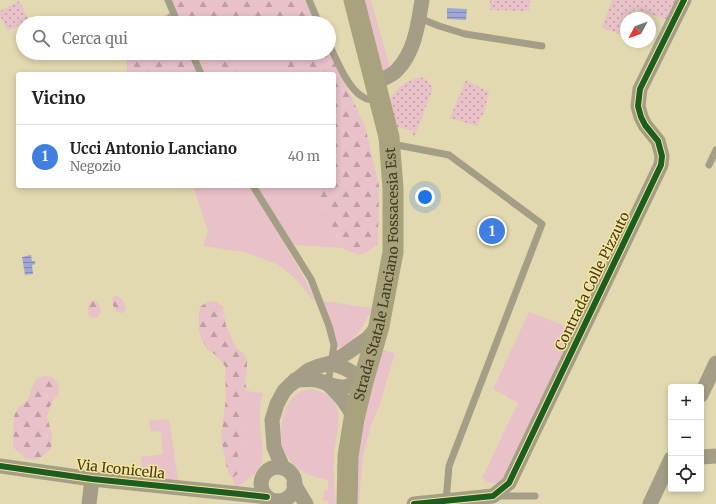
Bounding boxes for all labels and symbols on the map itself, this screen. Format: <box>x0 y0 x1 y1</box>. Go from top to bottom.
north arrow <box>620 12 656 48</box>
street label: Strada Statale Lanciano Fossacesia Est <box>350 146 402 403</box>
your location <box>415 187 435 207</box>
street label: Contrada Colle Pizzuto <box>551 209 633 353</box>
pin: 1 <box>479 216 505 246</box>
street label: Via Iconicella <box>75 455 167 483</box>

